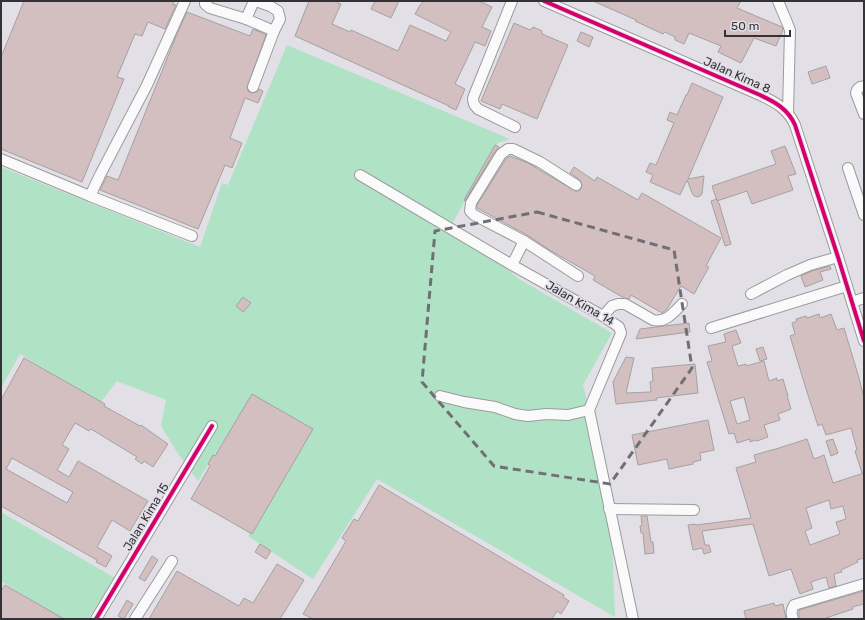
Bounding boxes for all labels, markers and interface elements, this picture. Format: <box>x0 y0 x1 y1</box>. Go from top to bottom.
scale bar <box>725 12 790 38</box>
text: 50 m <box>731 19 759 33</box>
street label: Jalan Kima 8 <box>701 54 773 96</box>
street label: Jalan Kima 14 <box>543 278 617 329</box>
street label: Jalan Kima 15 <box>120 481 172 553</box>

